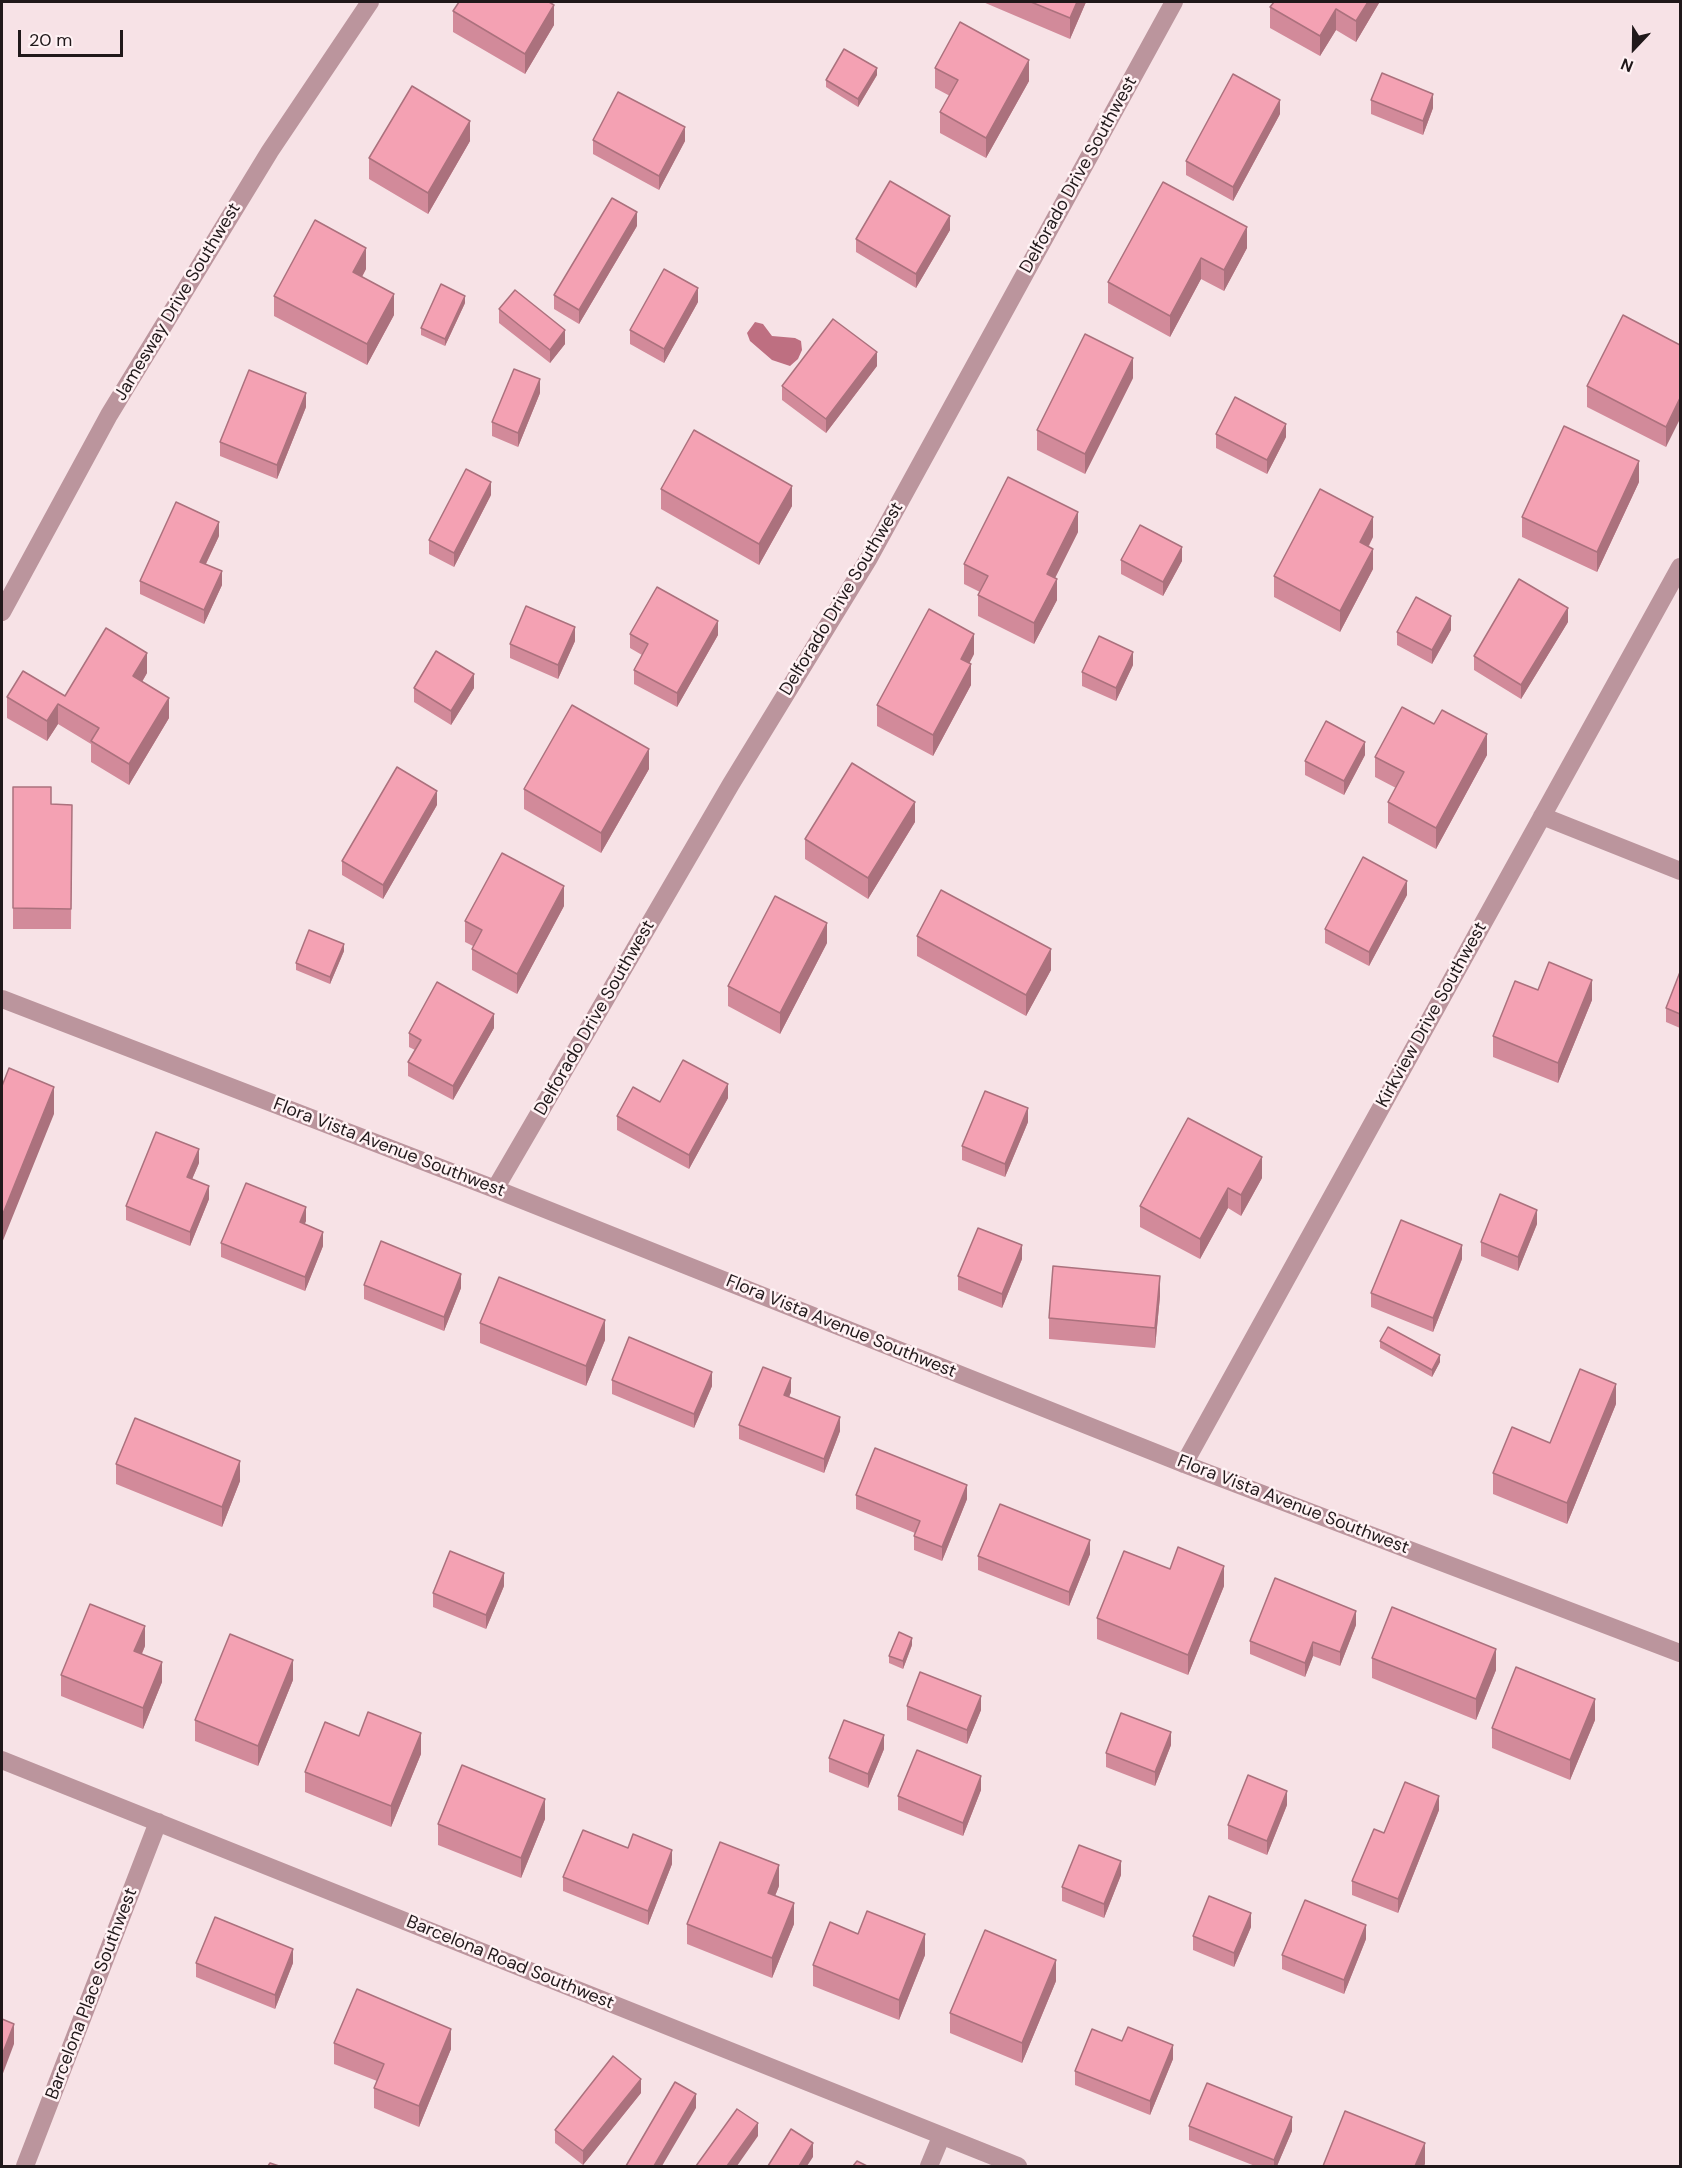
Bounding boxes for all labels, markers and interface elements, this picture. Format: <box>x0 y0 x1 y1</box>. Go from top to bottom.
scale bar <box>21 18 126 56</box>
north arrow <box>1604 18 1664 78</box>
text: 20 m <box>29 28 72 52</box>
text: N <box>1618 53 1636 77</box>
street label: Delforado Drive Southwest <box>1016 73 1142 277</box>
street label: Jamesway Drive Southwest <box>110 199 246 405</box>
street label: Delforado Drive Southwest <box>776 498 908 700</box>
street label: Delforado Drive Southwest <box>530 917 660 1119</box>
street label: Kirkview Drive Southwest <box>1372 919 1492 1111</box>
street label: Flora Vista Avenue Southwest <box>270 1094 508 1202</box>
street label: Flora Vista Avenue Southwest <box>723 1271 959 1383</box>
street label: Flora Vista Avenue Southwest <box>1174 1451 1412 1559</box>
street label: Barcelona Place Southwest <box>42 1885 142 2103</box>
street label: Barcelona Road Southwest <box>403 1911 617 2015</box>

